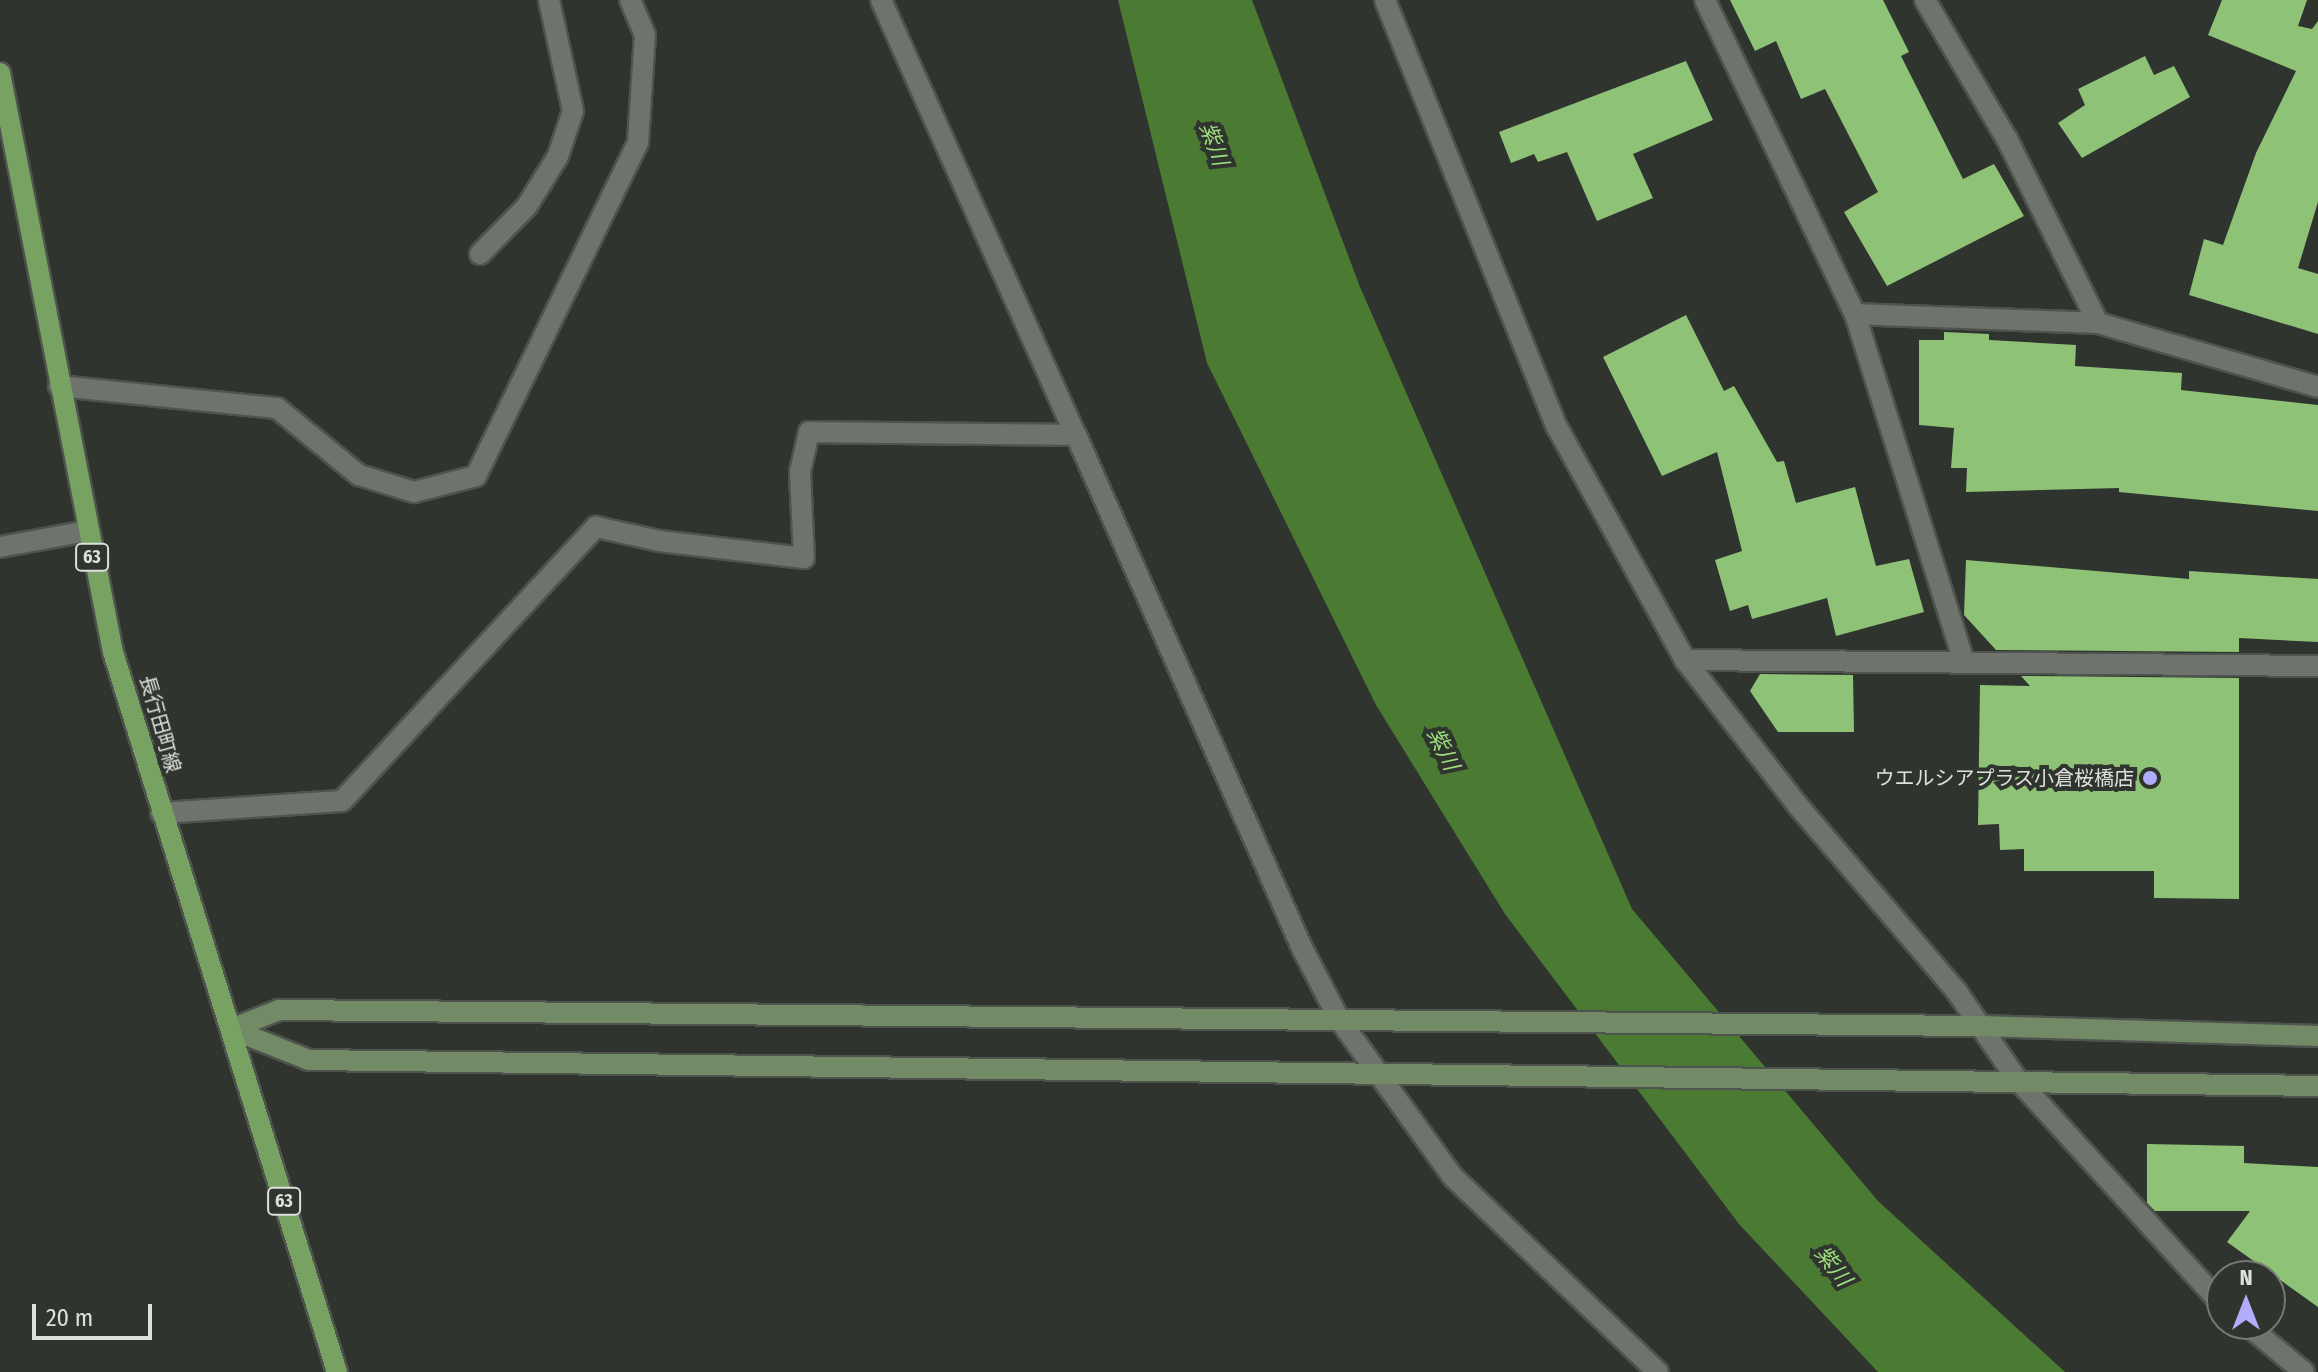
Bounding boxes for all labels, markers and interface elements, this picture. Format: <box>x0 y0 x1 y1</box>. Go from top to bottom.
water label: 紫川 <box>1194 119 1234 169</box>
road number: 63 <box>74 543 110 571</box>
street label: 長行田町線 <box>135 673 185 775</box>
water label: 紫川 <box>1421 723 1465 775</box>
place label: ウエルシアプラス小倉桜橋店 <box>1874 766 2134 790</box>
marker: ウエルシアプラス小倉桜橋店 <box>2141 769 2159 787</box>
road number: 63 <box>266 1187 302 1215</box>
water label: 紫川 <box>1809 1241 1857 1291</box>
north arrow <box>2206 1260 2286 1340</box>
text: N <box>2239 1264 2253 1291</box>
scale bar <box>36 1288 156 1338</box>
text: 20 m <box>46 1304 93 1332</box>

